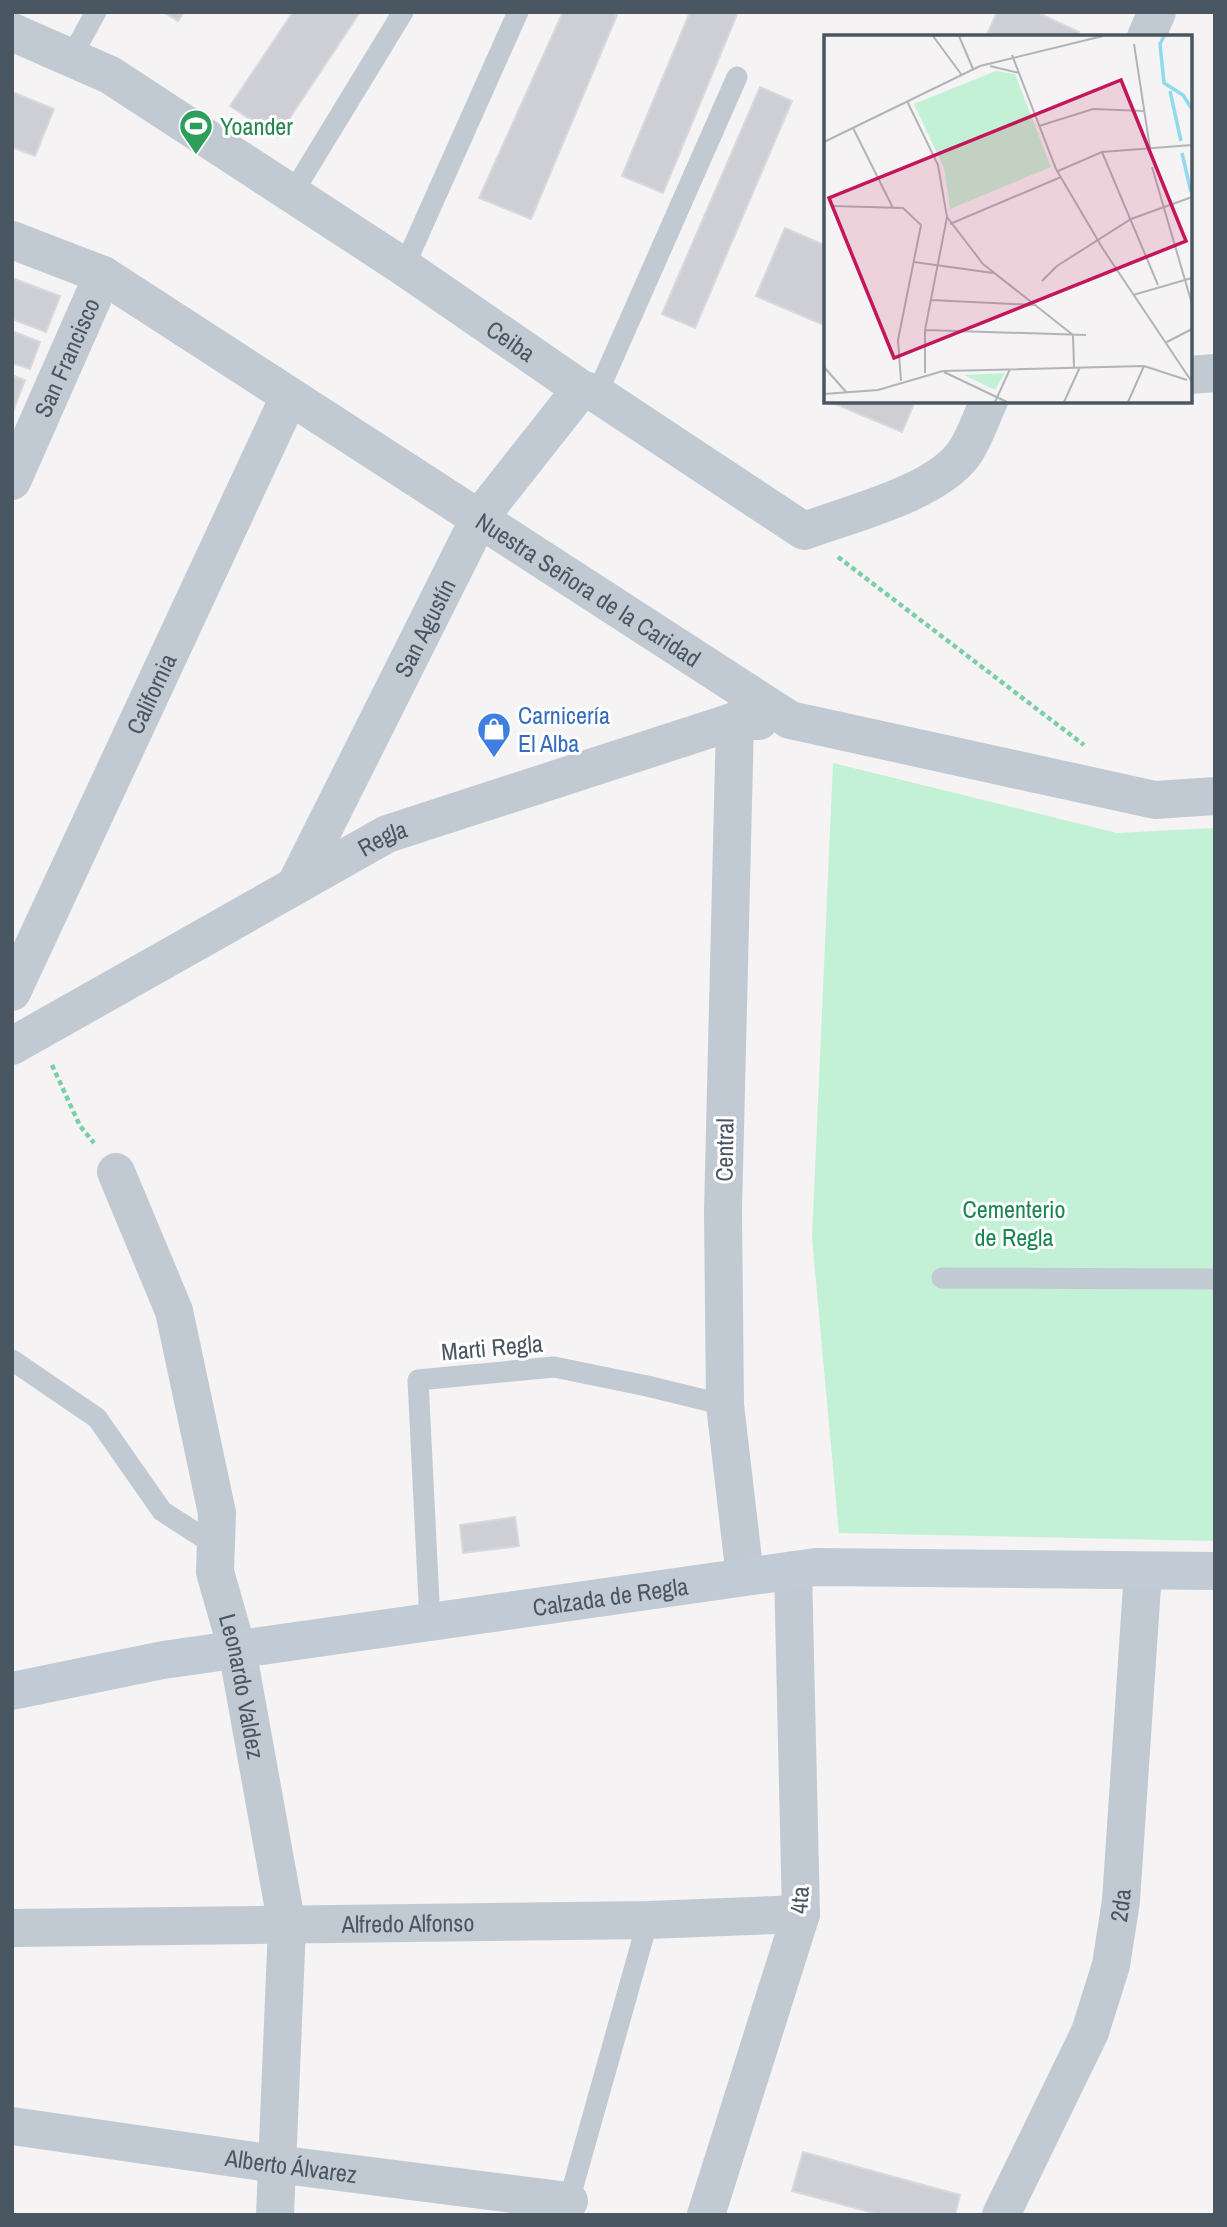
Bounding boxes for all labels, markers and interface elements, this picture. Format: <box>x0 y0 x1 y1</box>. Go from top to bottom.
inset map <box>824 35 1192 402</box>
sports icon: Yoander <box>177 107 215 156</box>
place label: Yoander <box>220 110 293 142</box>
street label: San Francisco <box>26 293 107 422</box>
street label: Ceiba <box>480 313 542 369</box>
street label: Nuestra Señora de la Caridad <box>470 505 707 674</box>
street label: San Agustín <box>386 573 463 682</box>
street label: California <box>118 648 183 739</box>
place label: Carnicería El Alba <box>518 699 610 759</box>
shop icon: Carnicería El Alba <box>475 710 513 759</box>
street label: Regla <box>352 813 411 863</box>
street label: Central <box>707 1118 741 1182</box>
park label: Cementerio de Regla <box>963 1193 1065 1253</box>
street label: Marti Regla <box>440 1327 544 1367</box>
street label: Calzada de Regla <box>531 1569 690 1623</box>
street label: Leonardo Valdez <box>212 1610 273 1762</box>
street label: 4ta <box>782 1885 816 1915</box>
street label: 2da <box>1102 1888 1138 1924</box>
street label: Alfredo Alfonso <box>341 1906 474 1940</box>
street label: Alberto Álvarez <box>222 2141 359 2190</box>

